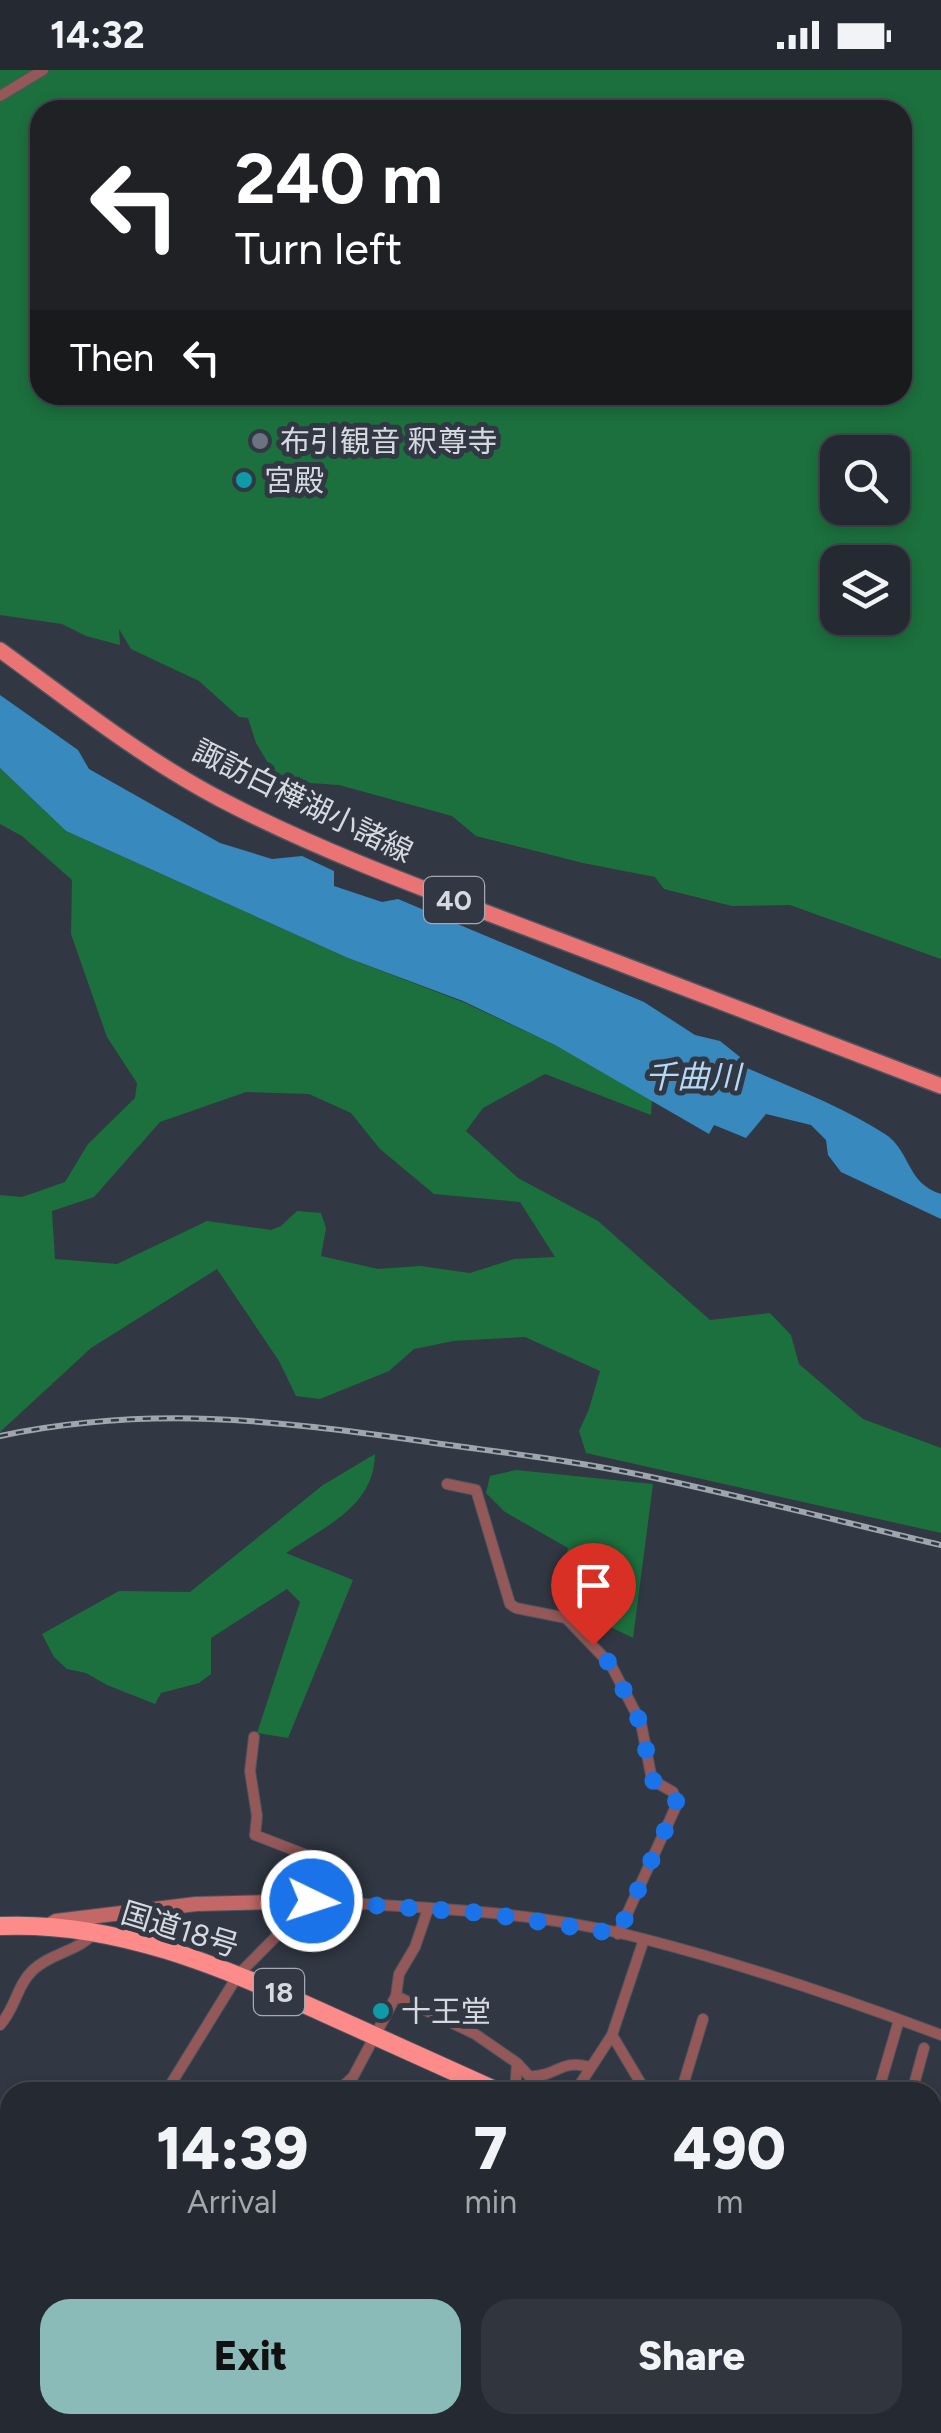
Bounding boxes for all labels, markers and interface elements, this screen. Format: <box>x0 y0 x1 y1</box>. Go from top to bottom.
text: 14:32 <box>50 12 145 58</box>
text: 240 m <box>235 136 443 221</box>
icon: left <box>70 140 200 270</box>
text: Turn left <box>235 221 402 275</box>
icon: left <box>174 330 229 385</box>
text: Then <box>70 335 154 381</box>
place label: 布引観音 釈尊寺 <box>280 423 497 460</box>
marker: 布引観音 釈尊寺 <box>249 430 271 452</box>
map controls <box>820 435 910 635</box>
button: search <box>820 435 910 525</box>
place label: 宮殿 <box>264 462 324 499</box>
marker: 宮殿 <box>233 469 255 491</box>
button: layers <box>820 545 910 635</box>
street label: 諏訪白樺湖小諸線 <box>187 732 419 870</box>
road number: 40 <box>424 877 484 923</box>
water label: 千曲川 <box>645 1058 744 1096</box>
pin <box>551 1543 636 1646</box>
icon: arrive <box>566 1558 621 1613</box>
position arrow <box>260 1849 364 1953</box>
street label: 国道18号 <box>117 1894 243 1964</box>
road number: 18 <box>254 1969 304 2015</box>
place label: 十王堂 <box>401 1993 491 2030</box>
marker: 十王堂 <box>370 2000 392 2022</box>
text: 14:39 <box>156 2112 308 2184</box>
text: 7 <box>474 2112 508 2184</box>
text: 490 <box>673 2112 786 2184</box>
text: Arrival <box>187 2183 277 2221</box>
text: min <box>465 2183 517 2221</box>
text: m <box>716 2183 743 2221</box>
button: Exit <box>40 2299 461 2414</box>
button: Share <box>481 2299 902 2414</box>

